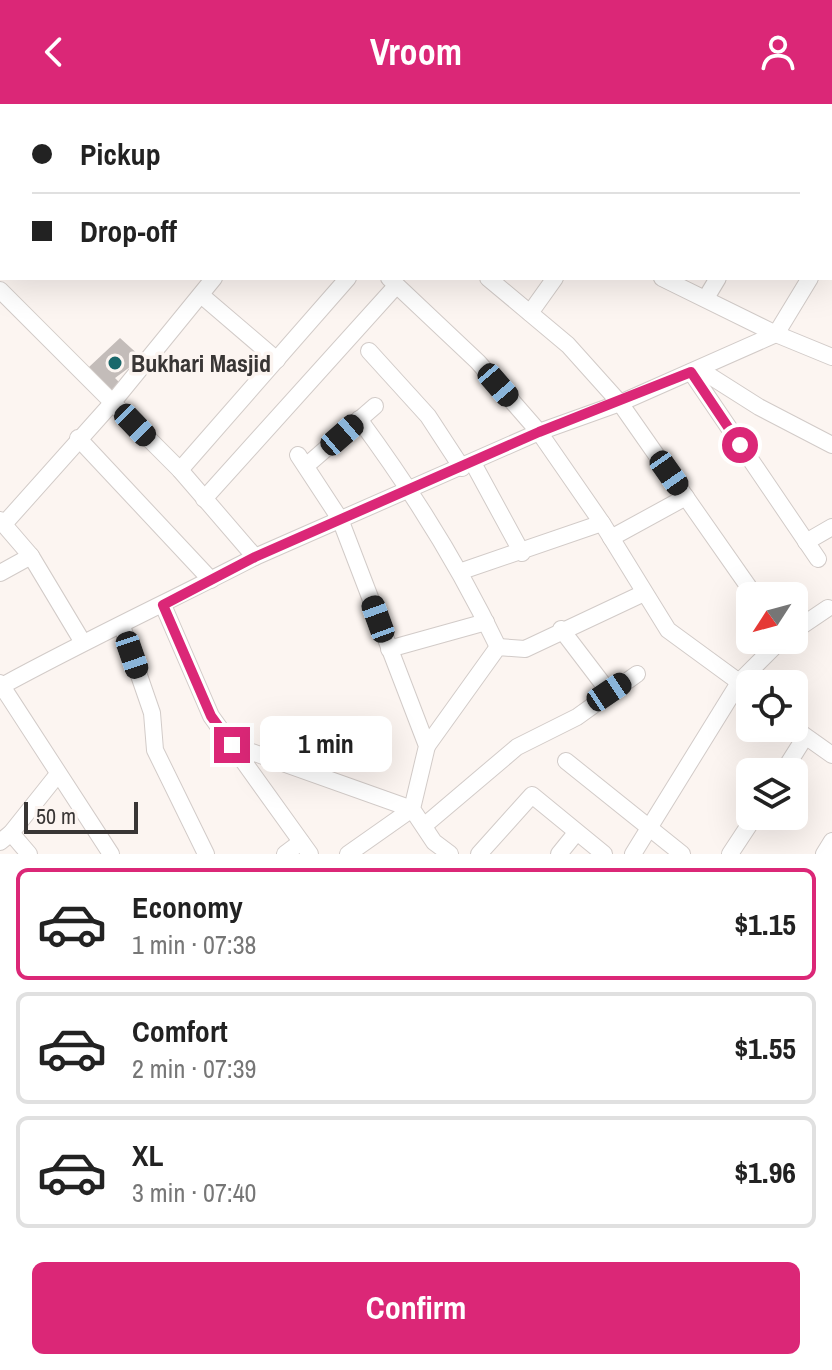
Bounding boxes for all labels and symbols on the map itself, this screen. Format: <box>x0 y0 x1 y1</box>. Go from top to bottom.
place label: Bukhari Masjid <box>131 347 271 379</box>
marker: Bukhari Masjid <box>106 354 124 372</box>
car <box>473 359 523 411</box>
car <box>110 399 160 451</box>
car <box>316 410 368 460</box>
route start <box>722 427 758 463</box>
car <box>645 446 693 500</box>
north arrow <box>736 582 808 654</box>
car <box>359 592 397 646</box>
car <box>113 628 151 682</box>
car <box>582 669 636 715</box>
callout: 1 min <box>260 717 392 773</box>
route end <box>214 727 250 763</box>
scale bar <box>24 798 138 834</box>

